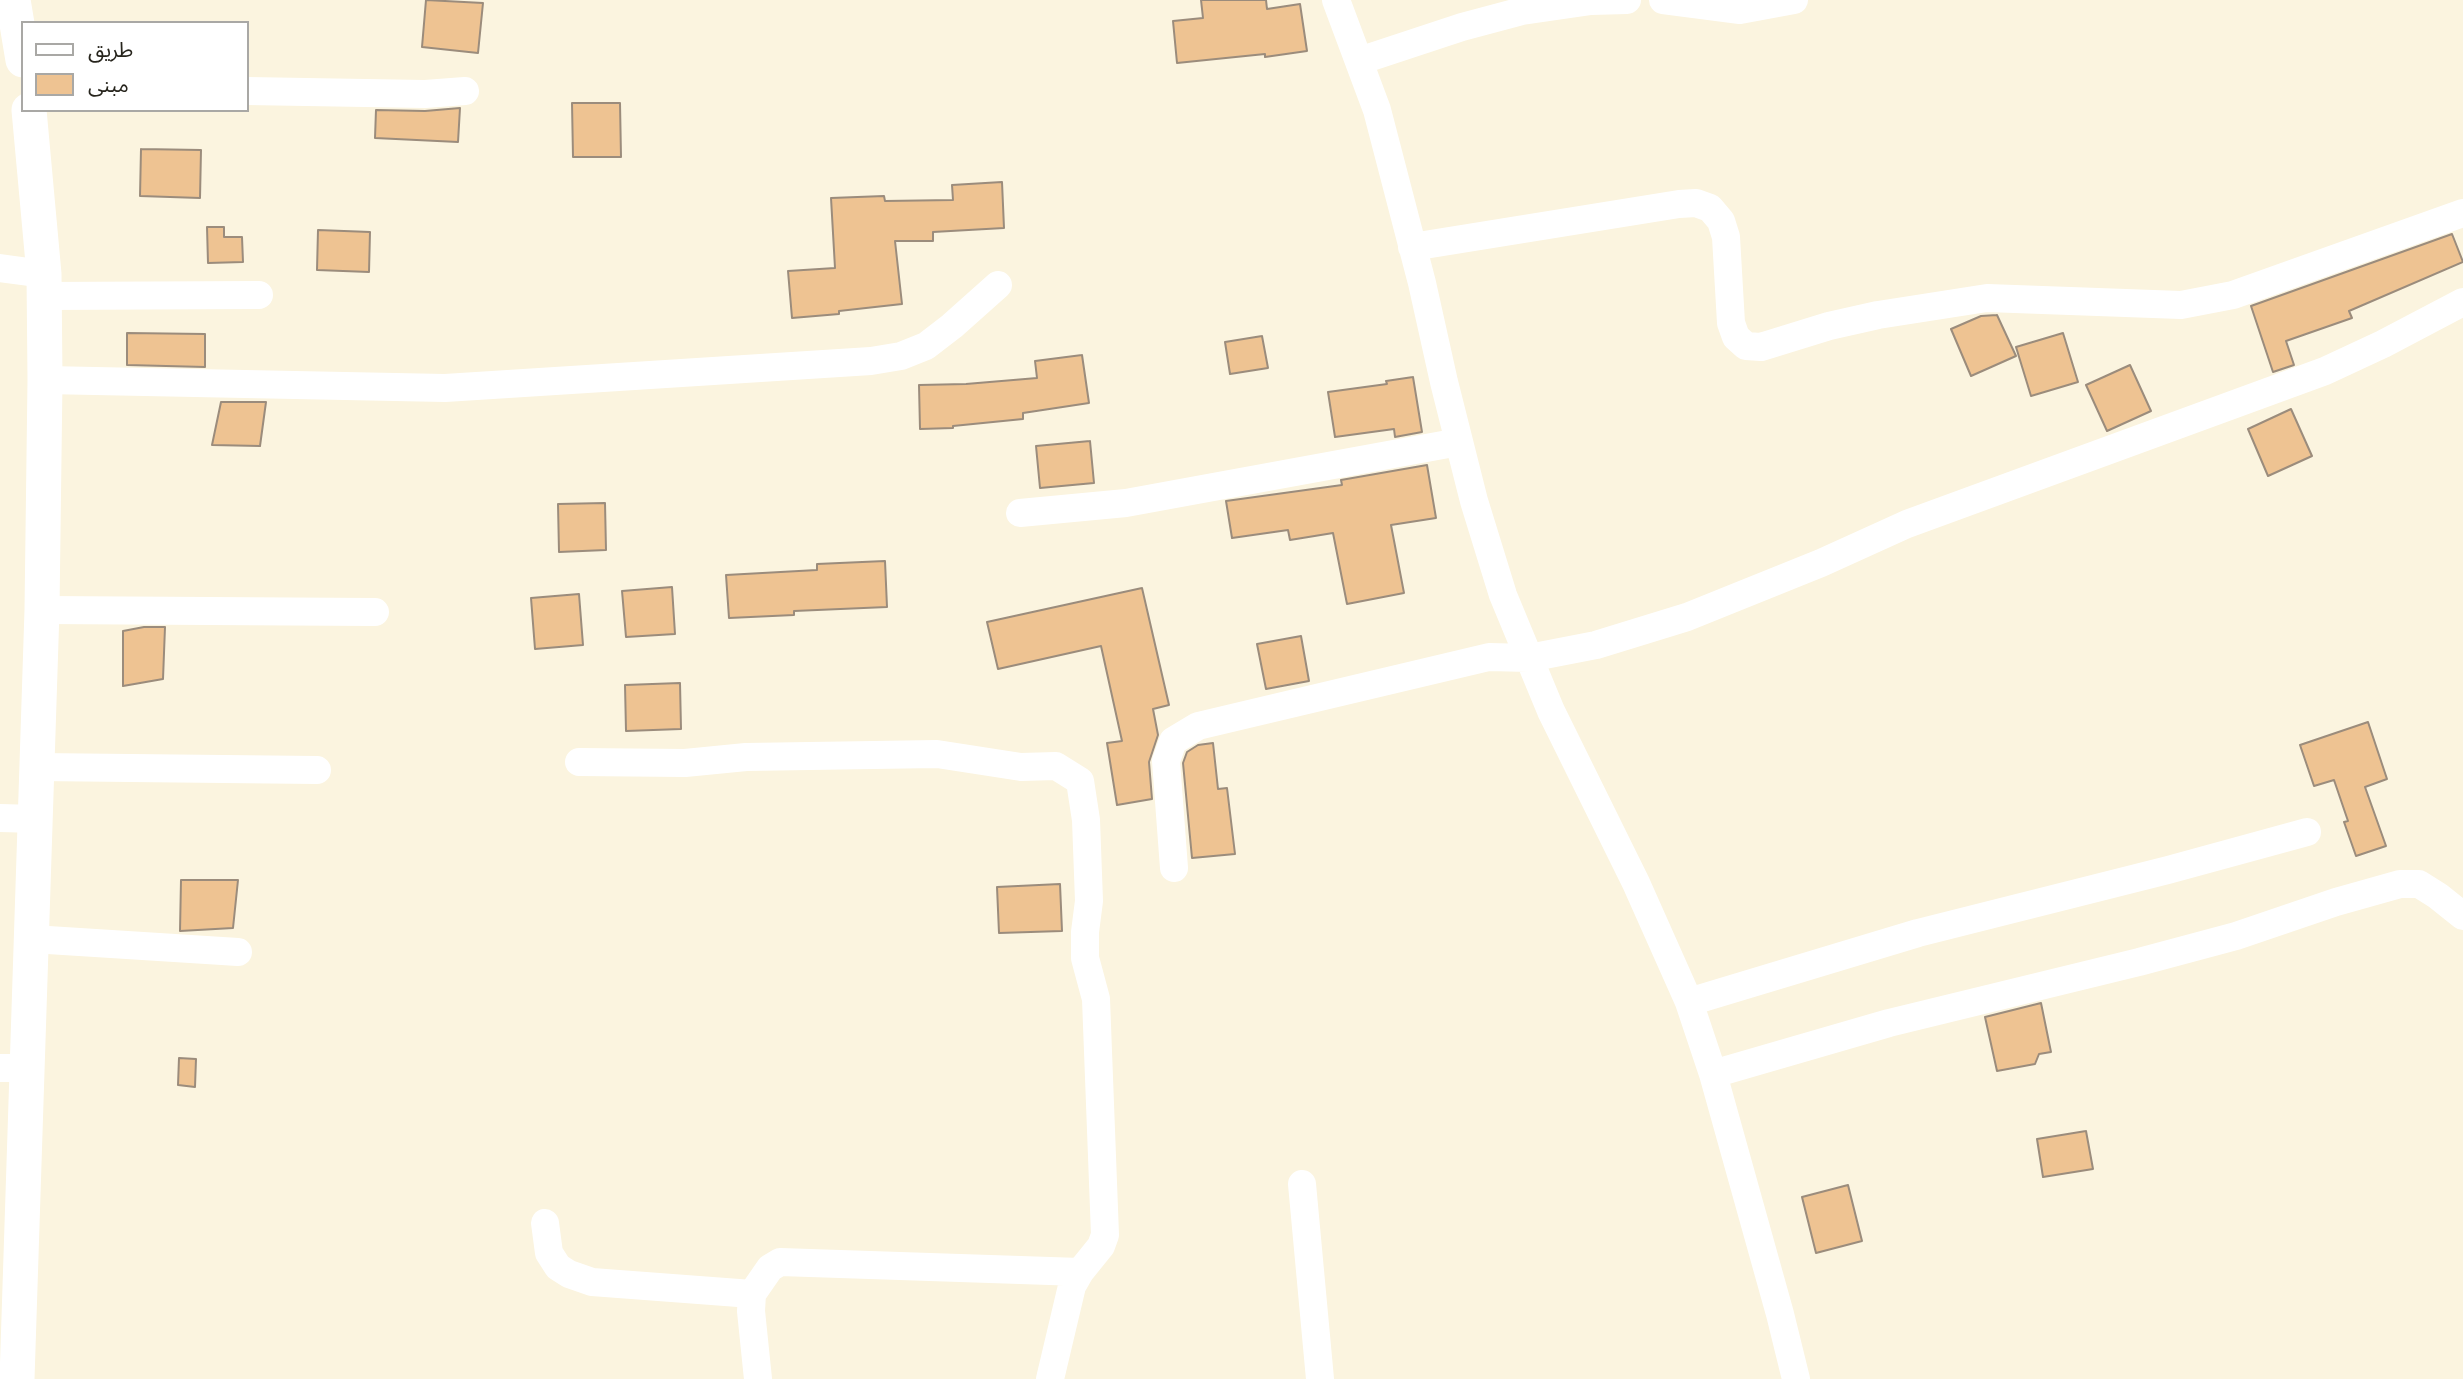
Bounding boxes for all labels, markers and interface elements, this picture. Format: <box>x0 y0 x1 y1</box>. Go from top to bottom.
legend <box>21 21 248 112</box>
text: طريق <box>88 38 133 62</box>
text: مبنى <box>88 73 129 97</box>

